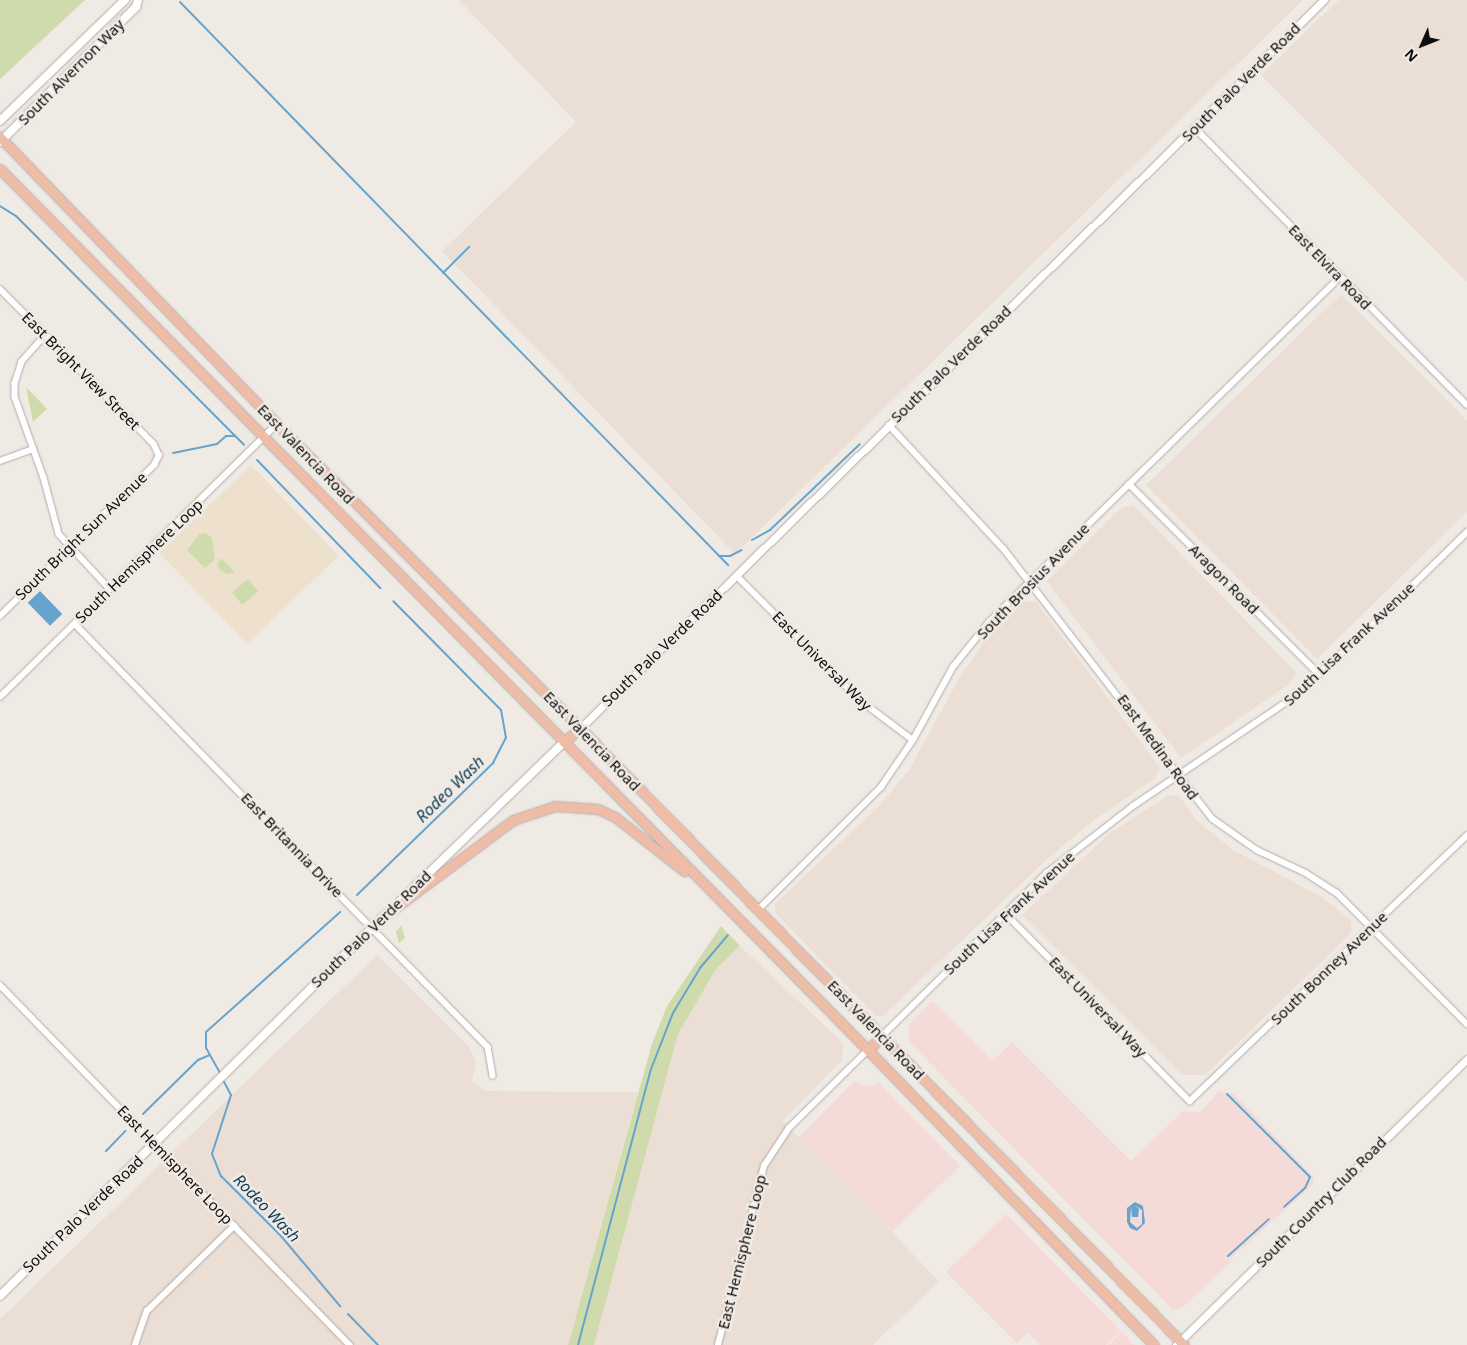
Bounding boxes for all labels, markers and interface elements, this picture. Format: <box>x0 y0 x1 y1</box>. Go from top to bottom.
street label: South Alvernon Way <box>14 15 128 129</box>
street label: South Palo Verde Road <box>1178 19 1304 145</box>
north arrow <box>1397 20 1447 70</box>
text: N <box>1400 45 1422 66</box>
street label: East Elvira Road <box>1285 221 1375 313</box>
street label: South Palo Verde Road <box>887 302 1015 426</box>
street label: East Bright View Street <box>18 308 144 434</box>
street label: East Valencia Road <box>254 400 358 508</box>
street label: South Bright Sun Avenue <box>11 468 151 604</box>
street label: South Hemisphere Loop <box>72 495 206 627</box>
street label: South Brosius Avenue <box>973 519 1093 643</box>
street label: Aragon Road <box>1185 540 1263 618</box>
street label: South Lisa Frank Avenue <box>1280 579 1418 709</box>
street label: South Palo Verde Road <box>598 586 726 710</box>
street label: East Universal Way <box>769 608 875 714</box>
street label: East Valencia Road <box>540 687 644 795</box>
street label: East Medina Road <box>1114 691 1202 803</box>
water label: Rodeo Wash <box>412 752 488 826</box>
street label: East Britannia Drive <box>237 789 347 901</box>
street label: South Lisa Frank Avenue <box>940 848 1078 978</box>
street label: South Palo Verde Road <box>307 867 435 991</box>
street label: South Bonney Avenue <box>1267 908 1391 1028</box>
street label: East Universal Way <box>1045 953 1151 1061</box>
street label: East Valencia Road <box>824 976 928 1084</box>
street label: East Hemisphere Loop <box>114 1102 236 1228</box>
street label: South Country Club Road <box>1252 1133 1390 1271</box>
street label: South Palo Verde Road <box>19 1152 147 1276</box>
water label: Rodeo Wash <box>230 1170 304 1246</box>
street label: East Hemisphere Loop <box>714 1173 770 1331</box>

